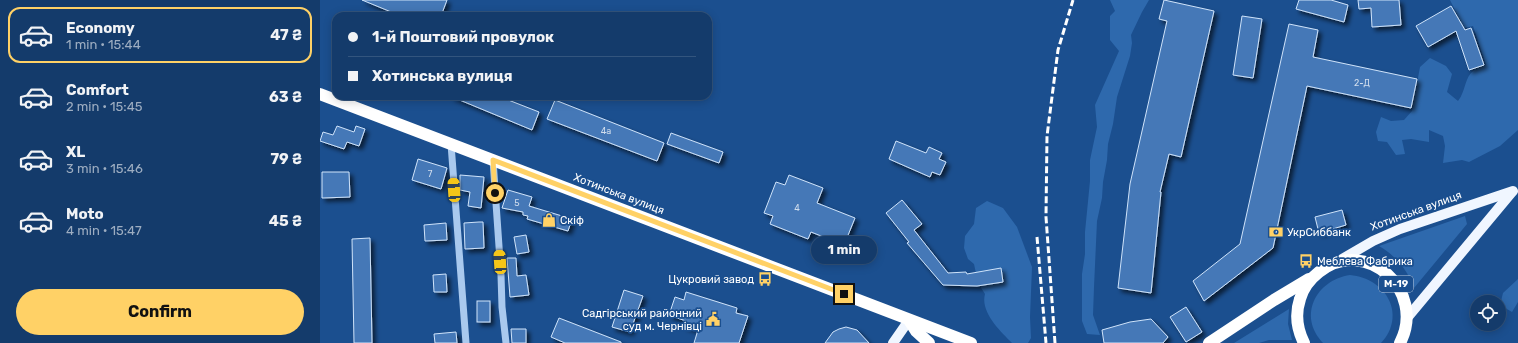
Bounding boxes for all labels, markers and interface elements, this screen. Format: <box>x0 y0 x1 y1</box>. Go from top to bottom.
icon: car <box>18 17 54 53</box>
text: Economy <box>66 19 135 37</box>
text: 47 ₴ <box>270 26 302 44</box>
text: 1-й Поштовий провулок <box>372 28 554 46</box>
text: 1 min · 15:44 <box>66 37 141 52</box>
text: Хотинська вулиця <box>372 67 513 85</box>
house number: 2-Д <box>1354 78 1371 88</box>
icon: car <box>18 79 54 115</box>
text: Comfort <box>66 81 129 99</box>
text: 63 ₴ <box>269 88 302 106</box>
text: 2 min · 15:45 <box>66 99 142 114</box>
house number: 4а <box>601 126 611 136</box>
icon: car <box>18 141 54 177</box>
text: XL <box>66 143 85 161</box>
text: 79 ₴ <box>270 150 302 168</box>
text: 3 min · 15:46 <box>66 161 143 176</box>
house number: 7 <box>428 169 433 179</box>
street label: Хотинська вулиця <box>572 171 666 217</box>
car <box>447 178 461 202</box>
route start <box>486 184 504 202</box>
street label: Хотинська вулиця <box>1369 188 1463 234</box>
house number: 5 <box>514 198 520 208</box>
icon: car <box>18 203 54 239</box>
house number: 4 <box>794 203 800 213</box>
text: Moto <box>66 205 104 223</box>
text: 45 ₴ <box>269 212 302 230</box>
shop icon: Скіф <box>541 212 557 228</box>
place label: Скіф <box>560 214 584 227</box>
text: 4 min · 15:47 <box>66 223 142 238</box>
bank icon: УкрСиббанк <box>1268 224 1284 240</box>
place label: УкрСиббанк <box>1287 226 1351 239</box>
callout: 1 min <box>811 236 877 264</box>
text: 1 min <box>827 242 861 257</box>
car <box>493 250 507 274</box>
bus stop icon: Меблева Фабрика <box>1298 253 1314 269</box>
place label: Меблева Фабрика <box>1317 255 1413 268</box>
bus stop icon: Цукровий завод <box>757 271 773 287</box>
place label: Цукровий завод <box>668 273 754 286</box>
road number: М-19 <box>1379 276 1413 292</box>
route end <box>835 285 853 303</box>
button: Confirm <box>16 289 304 335</box>
map controls <box>1470 295 1506 331</box>
button: locate <box>1470 295 1506 331</box>
place label: Садгірський районний суд м. Чернівці <box>582 307 702 333</box>
public building icon: Садгірський районний суд м. Чернівці <box>705 311 721 327</box>

